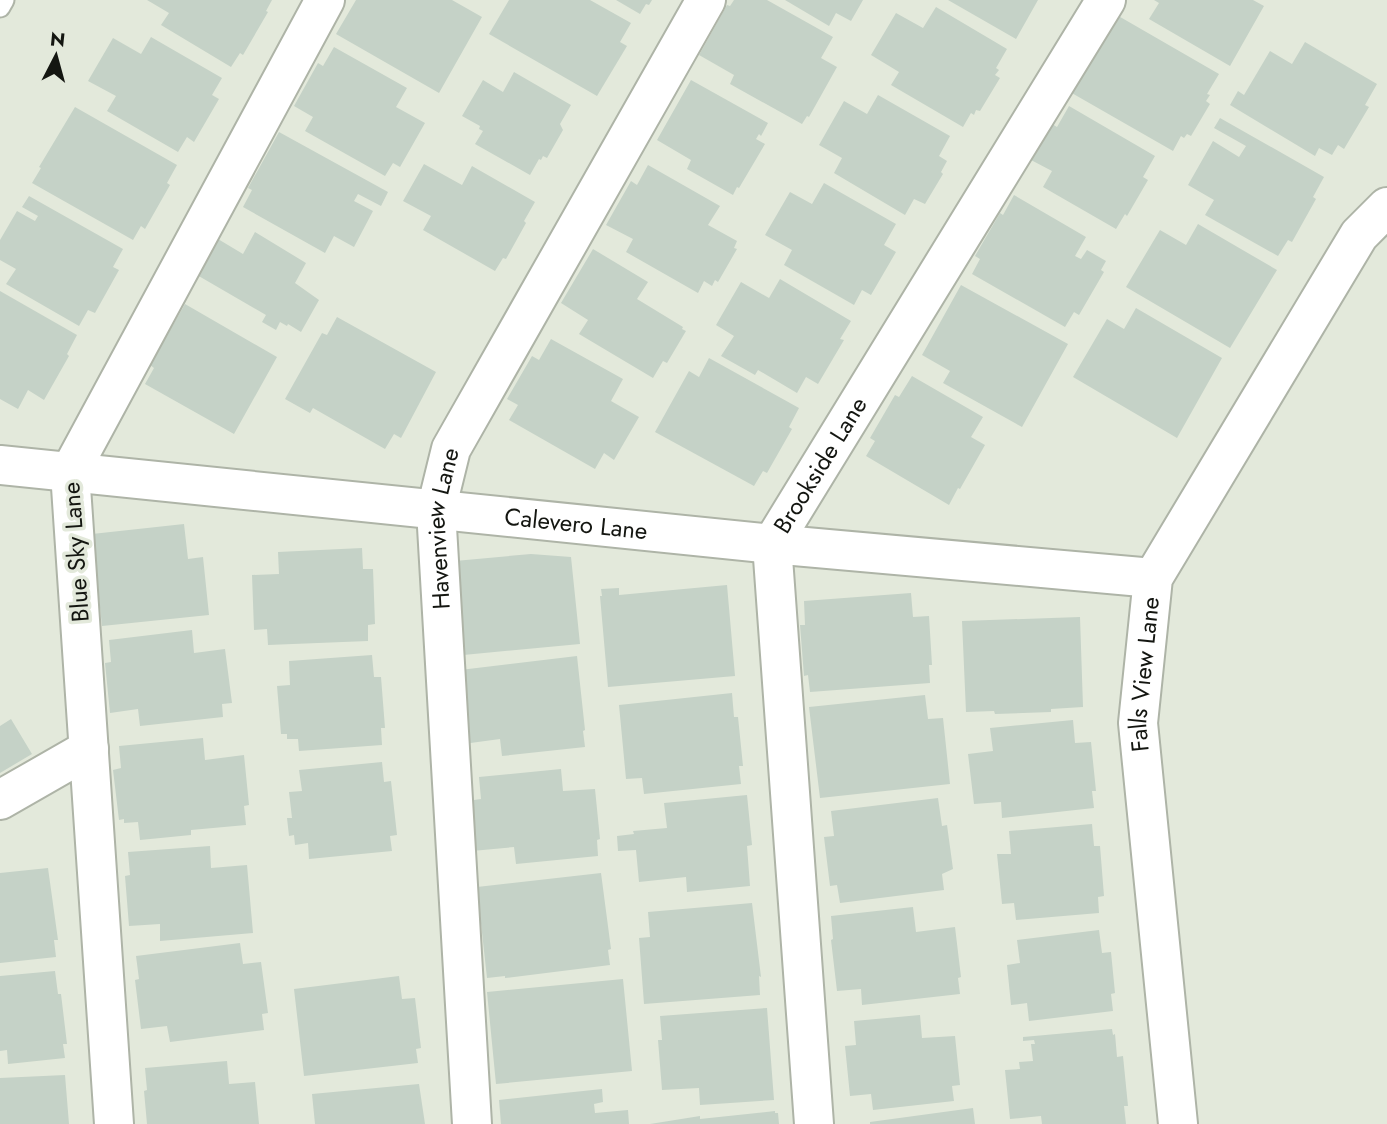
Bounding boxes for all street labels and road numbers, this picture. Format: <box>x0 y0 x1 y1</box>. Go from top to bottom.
street label: Brookside Lane <box>765 390 875 540</box>
street label: Havenview Lane <box>417 444 468 611</box>
street label: Blue Sky Lane <box>53 481 98 623</box>
street label: Calevero Lane <box>503 499 649 548</box>
street label: Falls View Lane <box>1120 595 1168 754</box>

